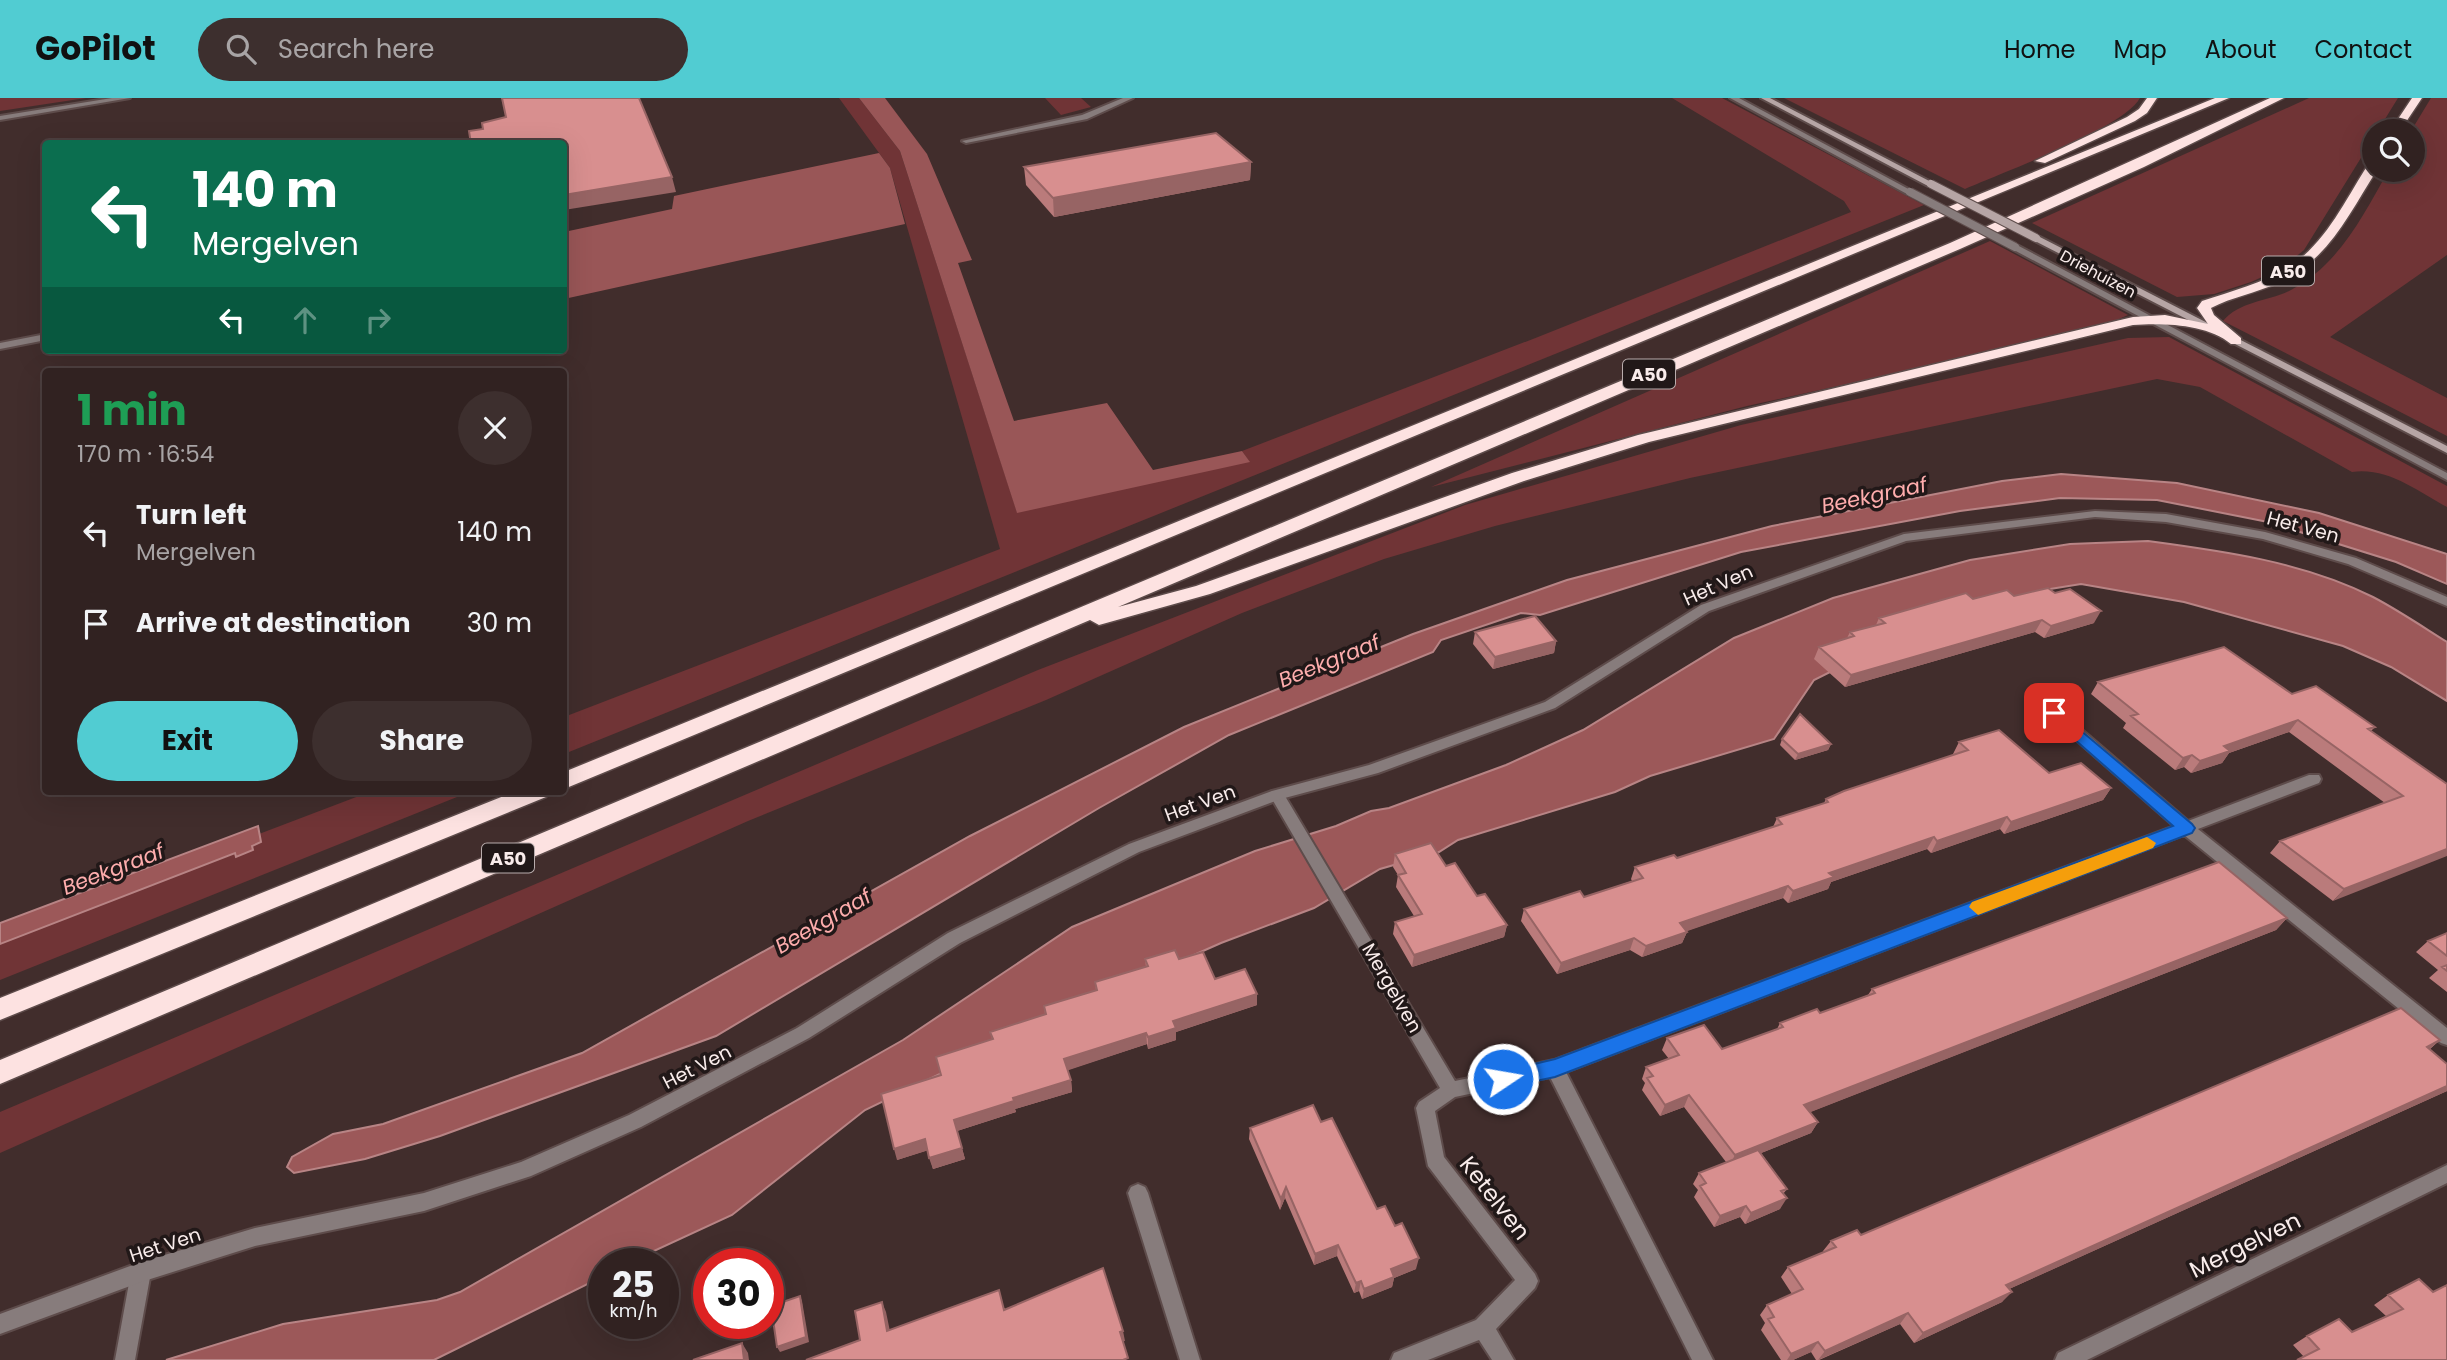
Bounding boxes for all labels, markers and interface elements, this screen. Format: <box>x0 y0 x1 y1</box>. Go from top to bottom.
search box <box>198 18 688 81</box>
text: GoPilot <box>35 25 156 72</box>
icon: search <box>222 30 260 68</box>
text: Search here <box>278 31 434 67</box>
text: Home <box>2004 33 2076 66</box>
text: Map <box>2114 33 2167 66</box>
text: About <box>2205 33 2276 66</box>
text: Contact <box>2314 33 2412 66</box>
map controls <box>2362 119 2425 182</box>
button: search <box>2362 119 2425 182</box>
text: 140 m <box>192 156 338 224</box>
icon: left <box>77 168 168 259</box>
text: Mergelven <box>192 221 359 266</box>
street label: Driehuizen <box>2056 244 2140 304</box>
road number: A50 <box>2262 256 2314 286</box>
icon: left <box>213 301 251 339</box>
icon: ahead <box>286 301 324 339</box>
icon: right <box>359 301 397 339</box>
road number: A50 <box>1623 360 1675 388</box>
text: 1 min <box>77 381 187 440</box>
button: close <box>458 391 532 465</box>
text: 170 m · 16:54 <box>77 438 214 470</box>
water label: Beekgraaf <box>1819 469 1930 520</box>
text: Turn left <box>136 497 247 533</box>
street label: Het Ven <box>2264 504 2342 550</box>
icon: left <box>77 514 115 552</box>
text: 140 m <box>457 514 532 550</box>
text: Mergelven <box>136 536 256 568</box>
street label: Het Ven <box>1679 558 1757 612</box>
icon: arrive <box>77 605 115 643</box>
text: Arrive at destination <box>136 605 411 641</box>
text: 30 m <box>467 605 532 641</box>
water label: Beekgraaf <box>1274 627 1385 694</box>
pin <box>2024 683 2084 743</box>
icon: arrive <box>2035 694 2073 732</box>
button: Exit <box>77 701 298 781</box>
button: Share <box>312 701 532 781</box>
street label: Het Ven <box>1161 778 1239 828</box>
water label: Beekgraaf <box>58 836 169 902</box>
road number: A50 <box>482 844 534 872</box>
water label: Beekgraaf <box>769 881 878 960</box>
street label: Mergelven <box>1356 938 1428 1038</box>
street label: Het Ven <box>658 1038 736 1096</box>
position arrow <box>1466 1042 1540 1116</box>
street label: Ketelven <box>1452 1149 1538 1247</box>
street label: Mergelven <box>2184 1204 2306 1286</box>
street label: Het Ven <box>126 1221 204 1269</box>
speed limit sign: 30 <box>693 1248 784 1339</box>
text: 25 <box>612 1260 655 1309</box>
text: km/h <box>610 1298 657 1323</box>

